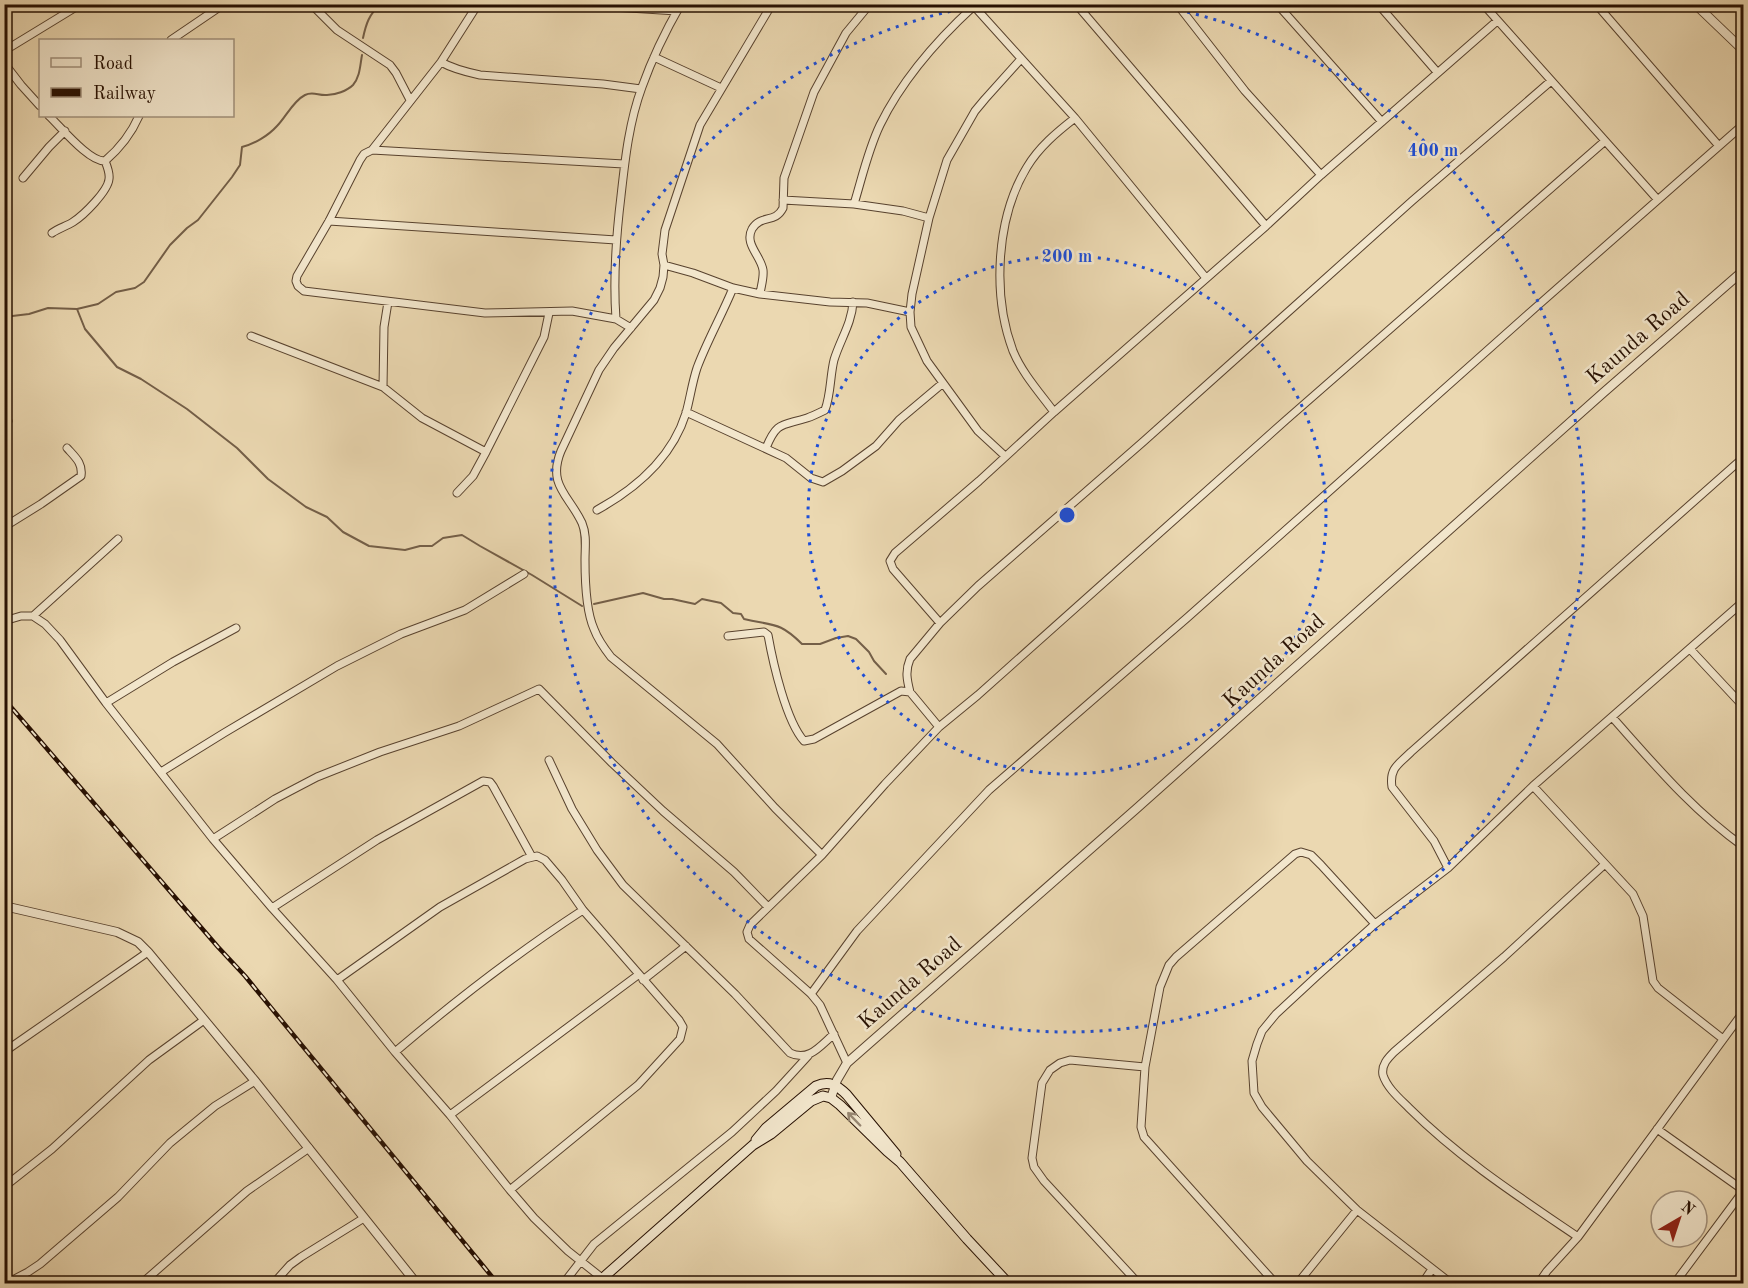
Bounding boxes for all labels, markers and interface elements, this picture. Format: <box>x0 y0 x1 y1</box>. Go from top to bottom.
legend <box>39 39 234 117</box>
text: Road <box>93 55 133 73</box>
text: Railway <box>93 85 156 103</box>
text: 400 m <box>1408 142 1458 160</box>
text: 200 m <box>1042 248 1092 266</box>
street label: Kaunda Road <box>1583 288 1694 389</box>
centre of rings <box>1057 505 1077 525</box>
street label: Kaunda Road <box>1219 610 1330 713</box>
street label: Kaunda Road <box>855 933 966 1034</box>
one-way arrow <box>847 1112 862 1127</box>
north arrow <box>1649 1189 1709 1249</box>
text: N <box>1677 1199 1698 1219</box>

